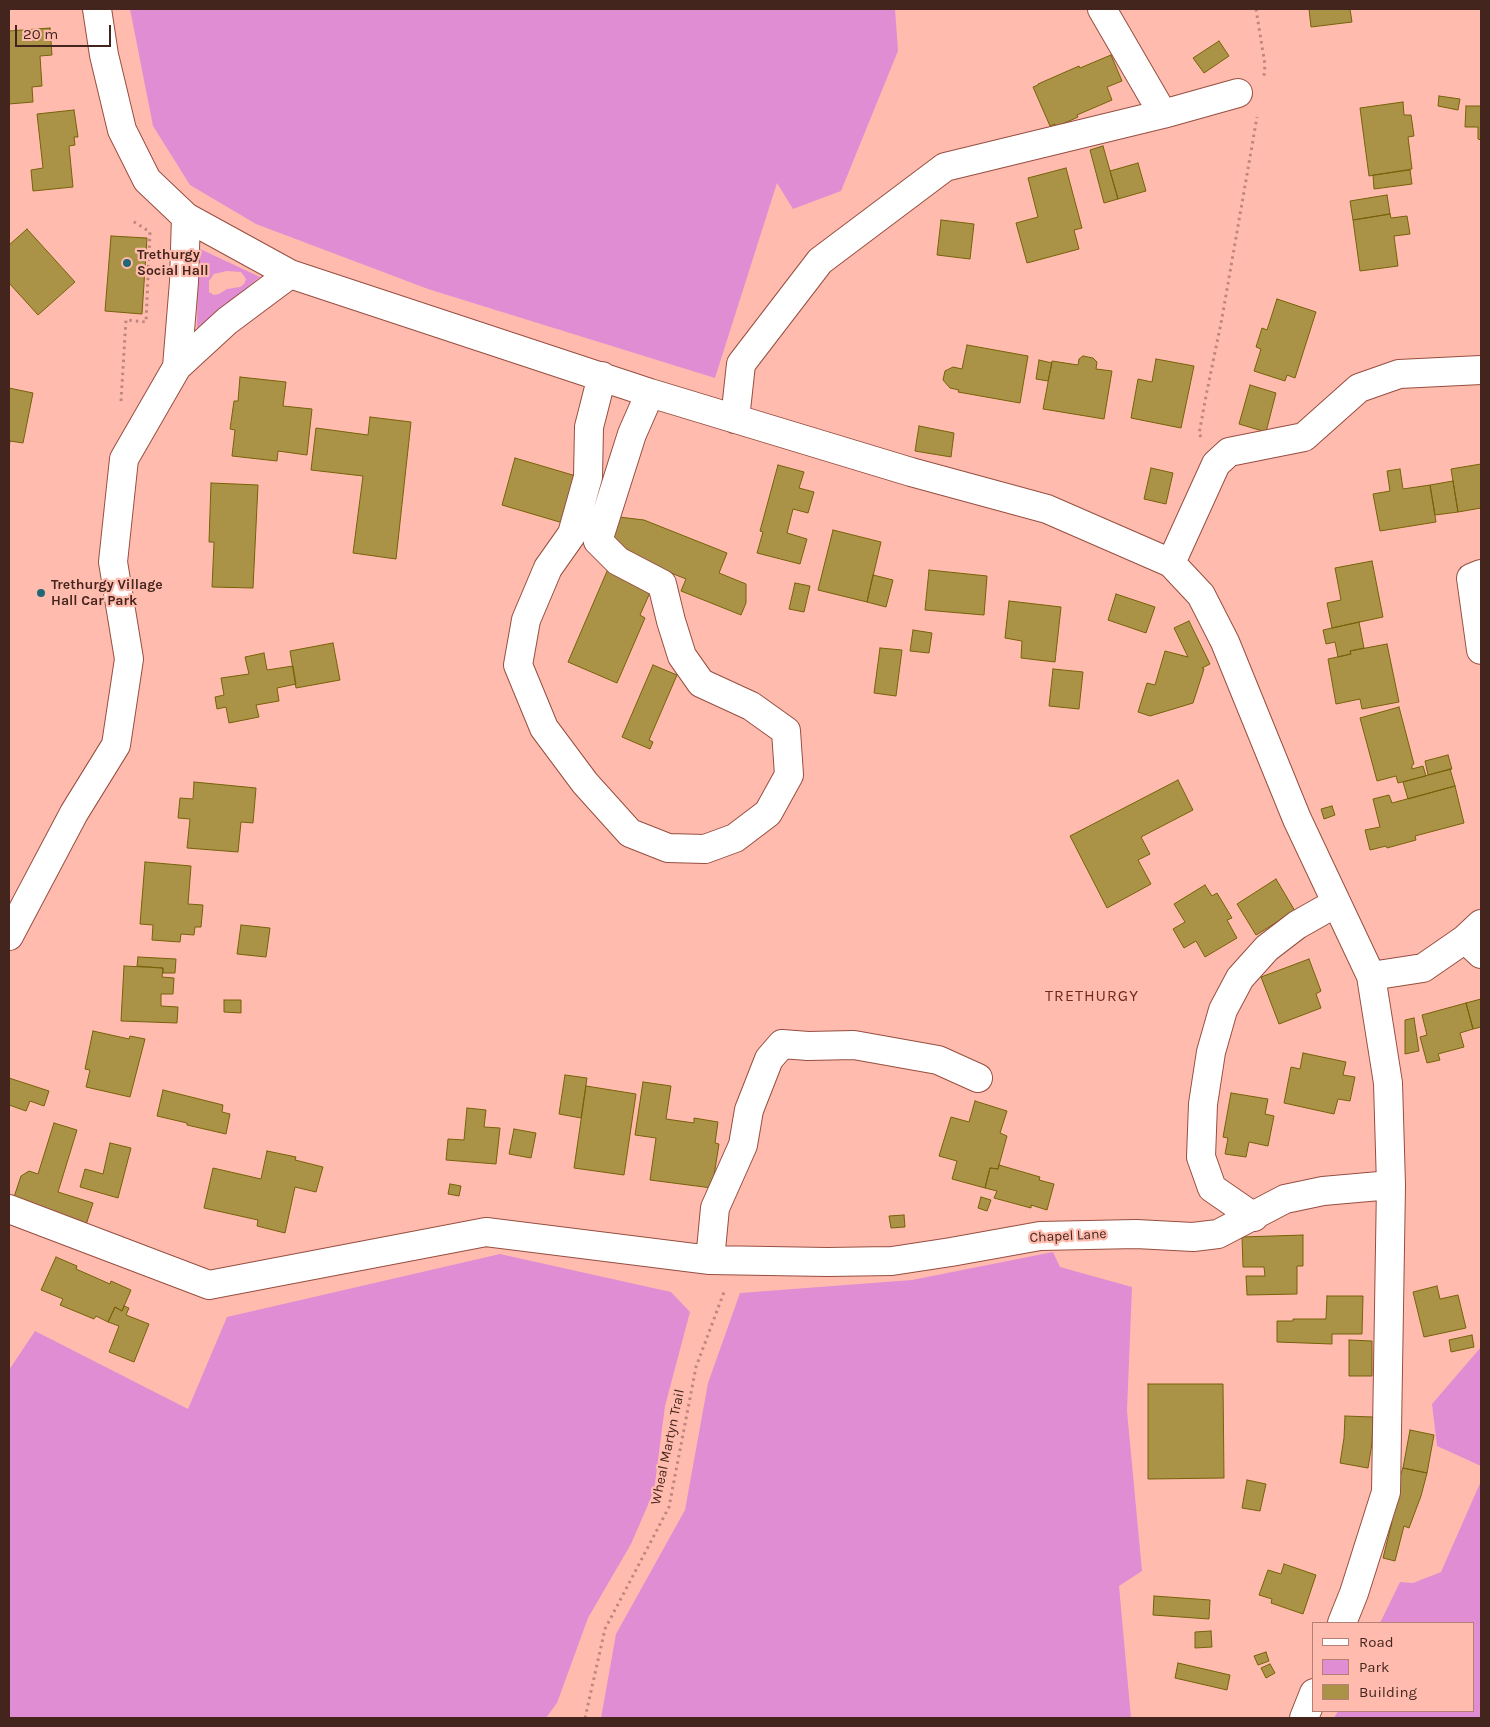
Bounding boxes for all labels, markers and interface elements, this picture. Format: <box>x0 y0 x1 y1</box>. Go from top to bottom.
scale bar <box>18 15 114 47</box>
text: 20 m <box>23 25 58 43</box>
place label: Trethurgy Social Hall <box>137 247 208 280</box>
marker: Trethurgy Social Hall <box>121 257 133 269</box>
place label: Trethurgy Village Hall Car Park <box>51 577 163 610</box>
marker: Trethurgy Village Hall Car Park <box>35 587 47 599</box>
district label: TRETHURGY <box>1044 986 1140 1006</box>
street label: Chapel Lane <box>1029 1226 1107 1246</box>
street label: Wheal Martyn Trail <box>648 1387 688 1507</box>
legend <box>1312 1622 1475 1712</box>
text: Road <box>1359 1633 1394 1651</box>
text: Park <box>1359 1658 1389 1676</box>
text: Building <box>1359 1683 1417 1701</box>

